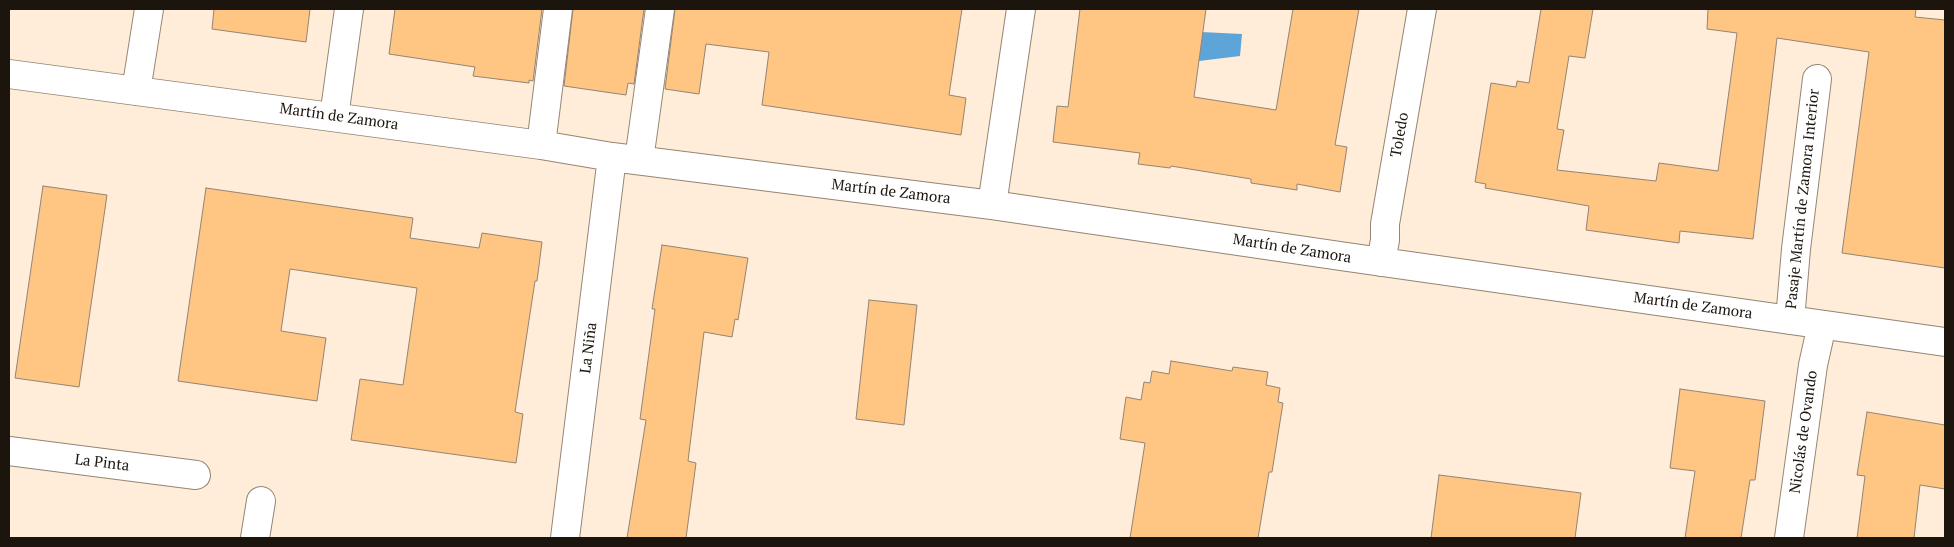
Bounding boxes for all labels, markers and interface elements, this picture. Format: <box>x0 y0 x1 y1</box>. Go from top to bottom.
street label: Pasaje Martín de Zamora Interior <box>1782 88 1824 310</box>
street label: Martín de Zamora <box>278 100 400 134</box>
street label: Toledo <box>1387 111 1413 159</box>
street label: Martín de Zamora <box>830 176 952 208</box>
street label: Martín de Zamora <box>1231 231 1353 267</box>
street label: Martín de Zamora <box>1632 289 1754 323</box>
street label: La Niña <box>577 321 601 375</box>
street label: Nicolás de Ovando <box>1786 369 1822 495</box>
street label: La Pinta <box>74 451 130 475</box>

